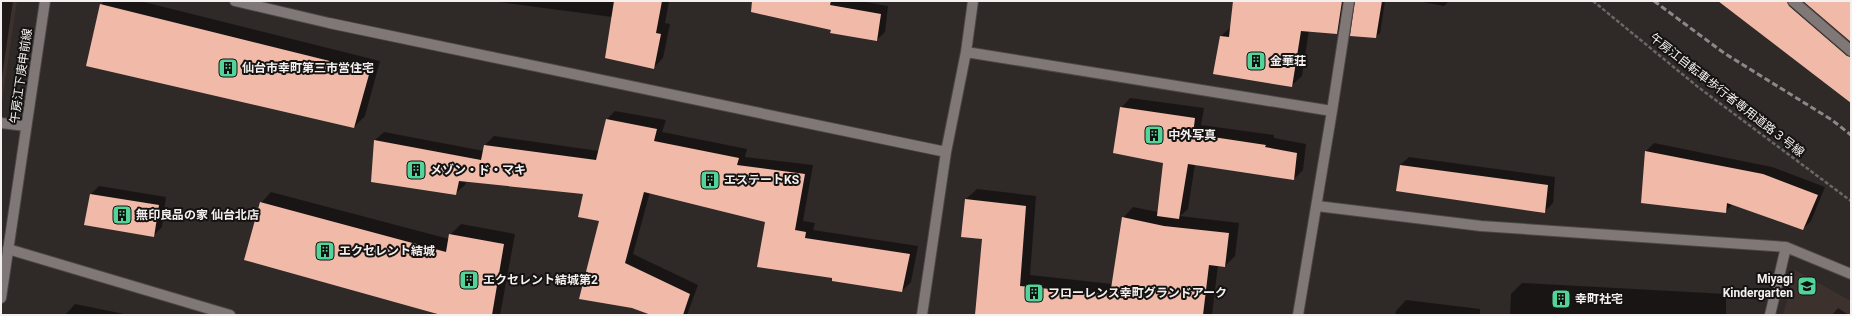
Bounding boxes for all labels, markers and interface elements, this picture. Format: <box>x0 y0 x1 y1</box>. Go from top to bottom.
street label: 午房江下庚申前線 <box>7 27 35 125</box>
street label: 午房江自転車歩行者専用道路３号線 <box>1647 30 1807 160</box>
building icon: 金華荘 <box>1245 50 1267 72</box>
place label: 金華荘 <box>1270 54 1306 68</box>
building icon: 仙台市幸町第三市営住宅 <box>217 57 239 79</box>
place label: 仙台市幸町第三市営住宅 <box>242 61 374 75</box>
building icon: 中外写真 <box>1143 124 1165 146</box>
place label: 中外写真 <box>1168 128 1216 142</box>
building icon: メゾン・ド・マキ <box>405 159 427 181</box>
place label: メゾン・ド・マキ <box>430 163 526 177</box>
building icon: エステートKS <box>699 169 721 191</box>
place label: エステートKS <box>724 173 799 187</box>
building icon: 無印良品の家 仙台北店 <box>111 204 133 226</box>
place label: 無印良品の家 仙台北店 <box>136 208 259 222</box>
building icon: エクセレント結城 <box>314 240 336 262</box>
place label: エクセレント結城 <box>339 244 435 258</box>
building icon: エクセレント結城第2 <box>458 269 480 291</box>
place label: Miyagi Kindergarten <box>1723 272 1793 300</box>
place label: エクセレント結城第2 <box>483 273 598 287</box>
school or university icon: Miyagi Kindergarten <box>1796 275 1818 297</box>
building icon: フローレンス幸町グランドアーク <box>1023 282 1045 304</box>
place label: フローレンス幸町グランドアーク <box>1048 286 1227 300</box>
building icon: 幸町社宅 <box>1550 288 1572 310</box>
place label: 幸町社宅 <box>1575 292 1623 306</box>

